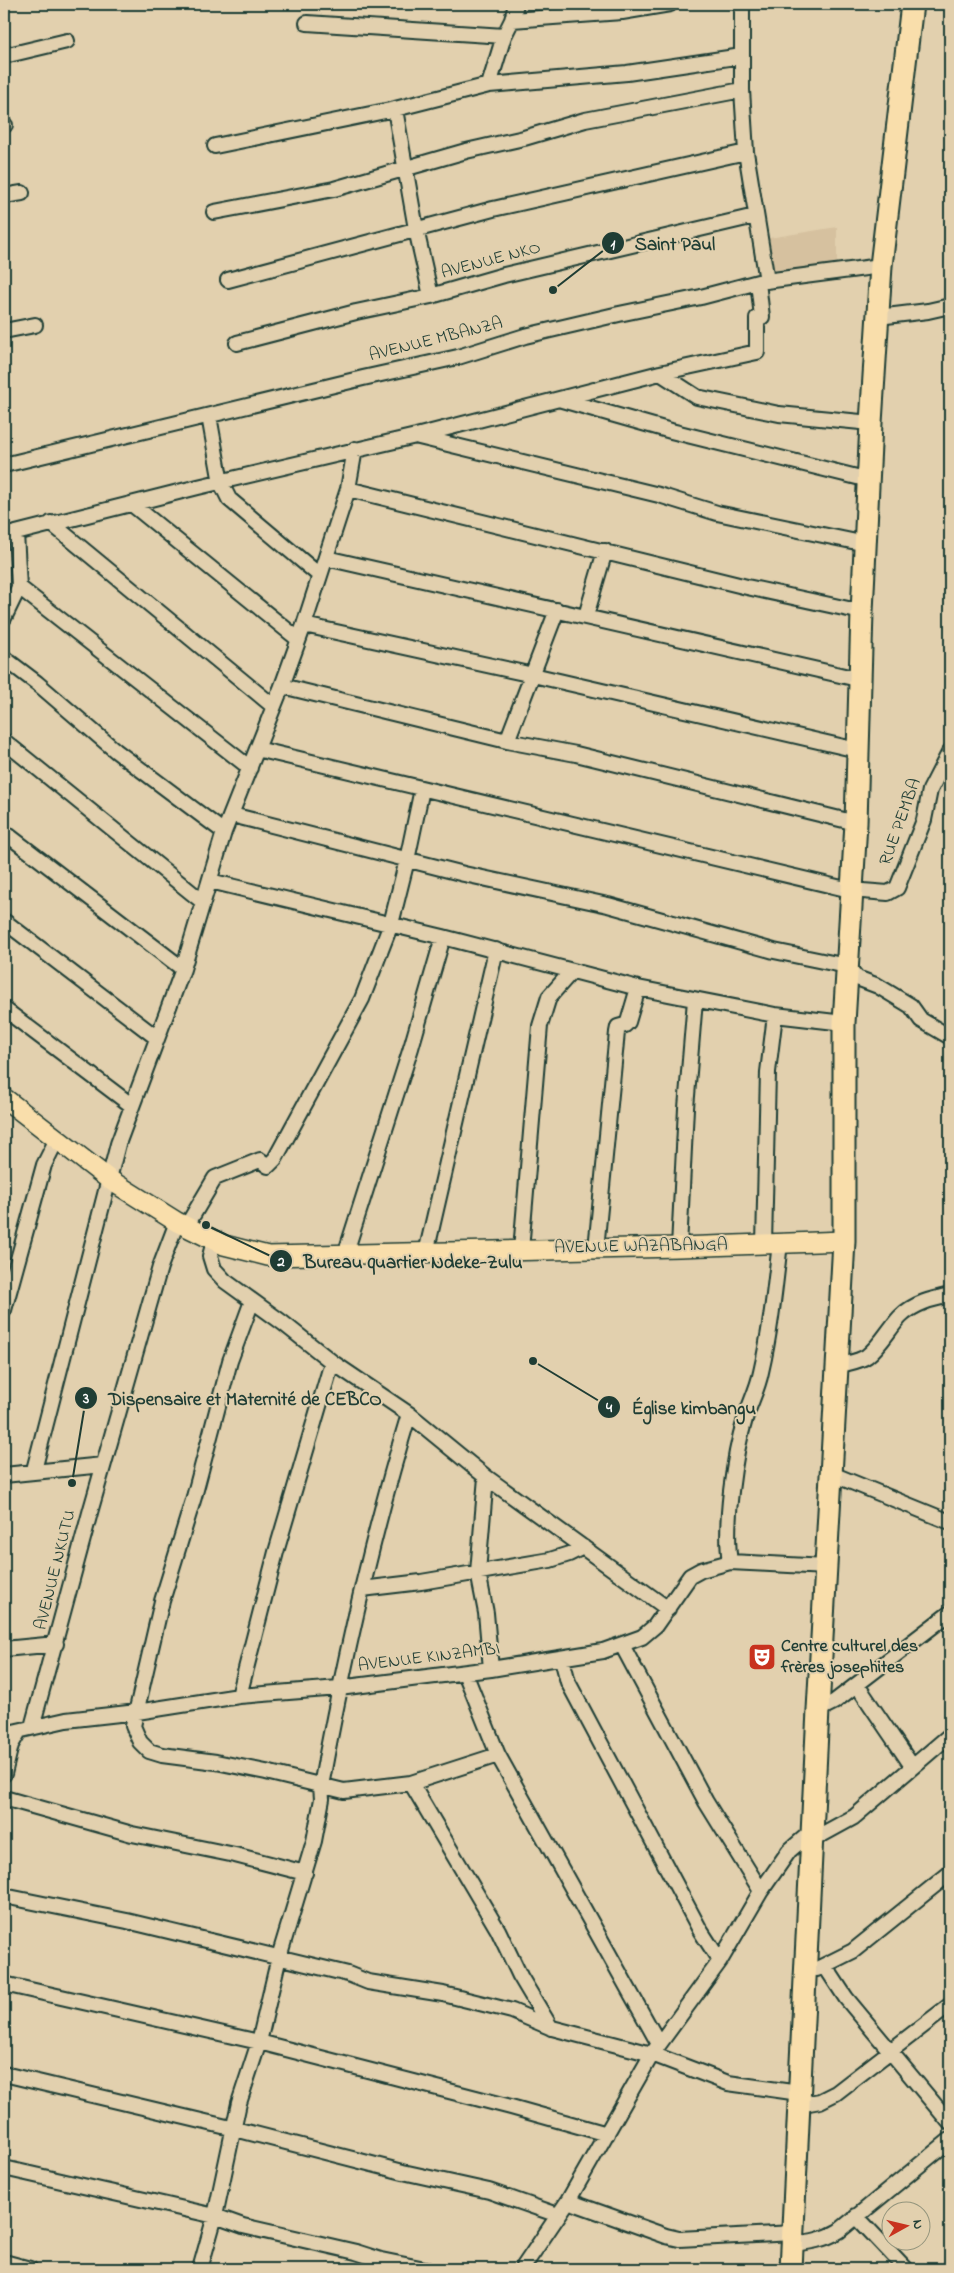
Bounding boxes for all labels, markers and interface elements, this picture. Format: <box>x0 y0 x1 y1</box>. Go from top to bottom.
callout: Saint Paul <box>600 226 726 260</box>
text: Saint Paul <box>635 232 715 259</box>
text: 1 <box>611 234 616 256</box>
street label: AVENUE NKO <box>438 235 544 287</box>
street label: AVENUE MBANZA <box>366 311 506 369</box>
street label: RUE PEMBA <box>873 775 929 869</box>
street label: AVENUE WAZABANGA <box>554 1232 728 1262</box>
callout: Bureau quartier Ndeke-Zulu <box>268 1244 532 1278</box>
text: Bureau quartier Ndeke-Zulu <box>302 1250 523 1277</box>
text: 2 <box>276 1251 285 1273</box>
callout: Dispensaire et Maternité de CEBCO <box>74 1381 392 1415</box>
text: Dispensaire et Maternité de CEBCO <box>107 1387 382 1414</box>
text: 3 <box>82 1388 89 1410</box>
callout: Église kimbangu <box>597 1390 766 1424</box>
text: Église kimbangu <box>632 1396 756 1425</box>
text: 4 <box>605 1397 613 1419</box>
street label: AVENUE NKUTU <box>28 1507 84 1633</box>
place label: Centre culturel des frères josephites <box>780 1634 918 1681</box>
street label: AVENUE KINZAMBI <box>356 1636 502 1680</box>
theatre icon: Centre culturel des frères josephites <box>747 1642 777 1672</box>
north arrow <box>882 2200 932 2250</box>
text: N <box>906 2218 928 2231</box>

